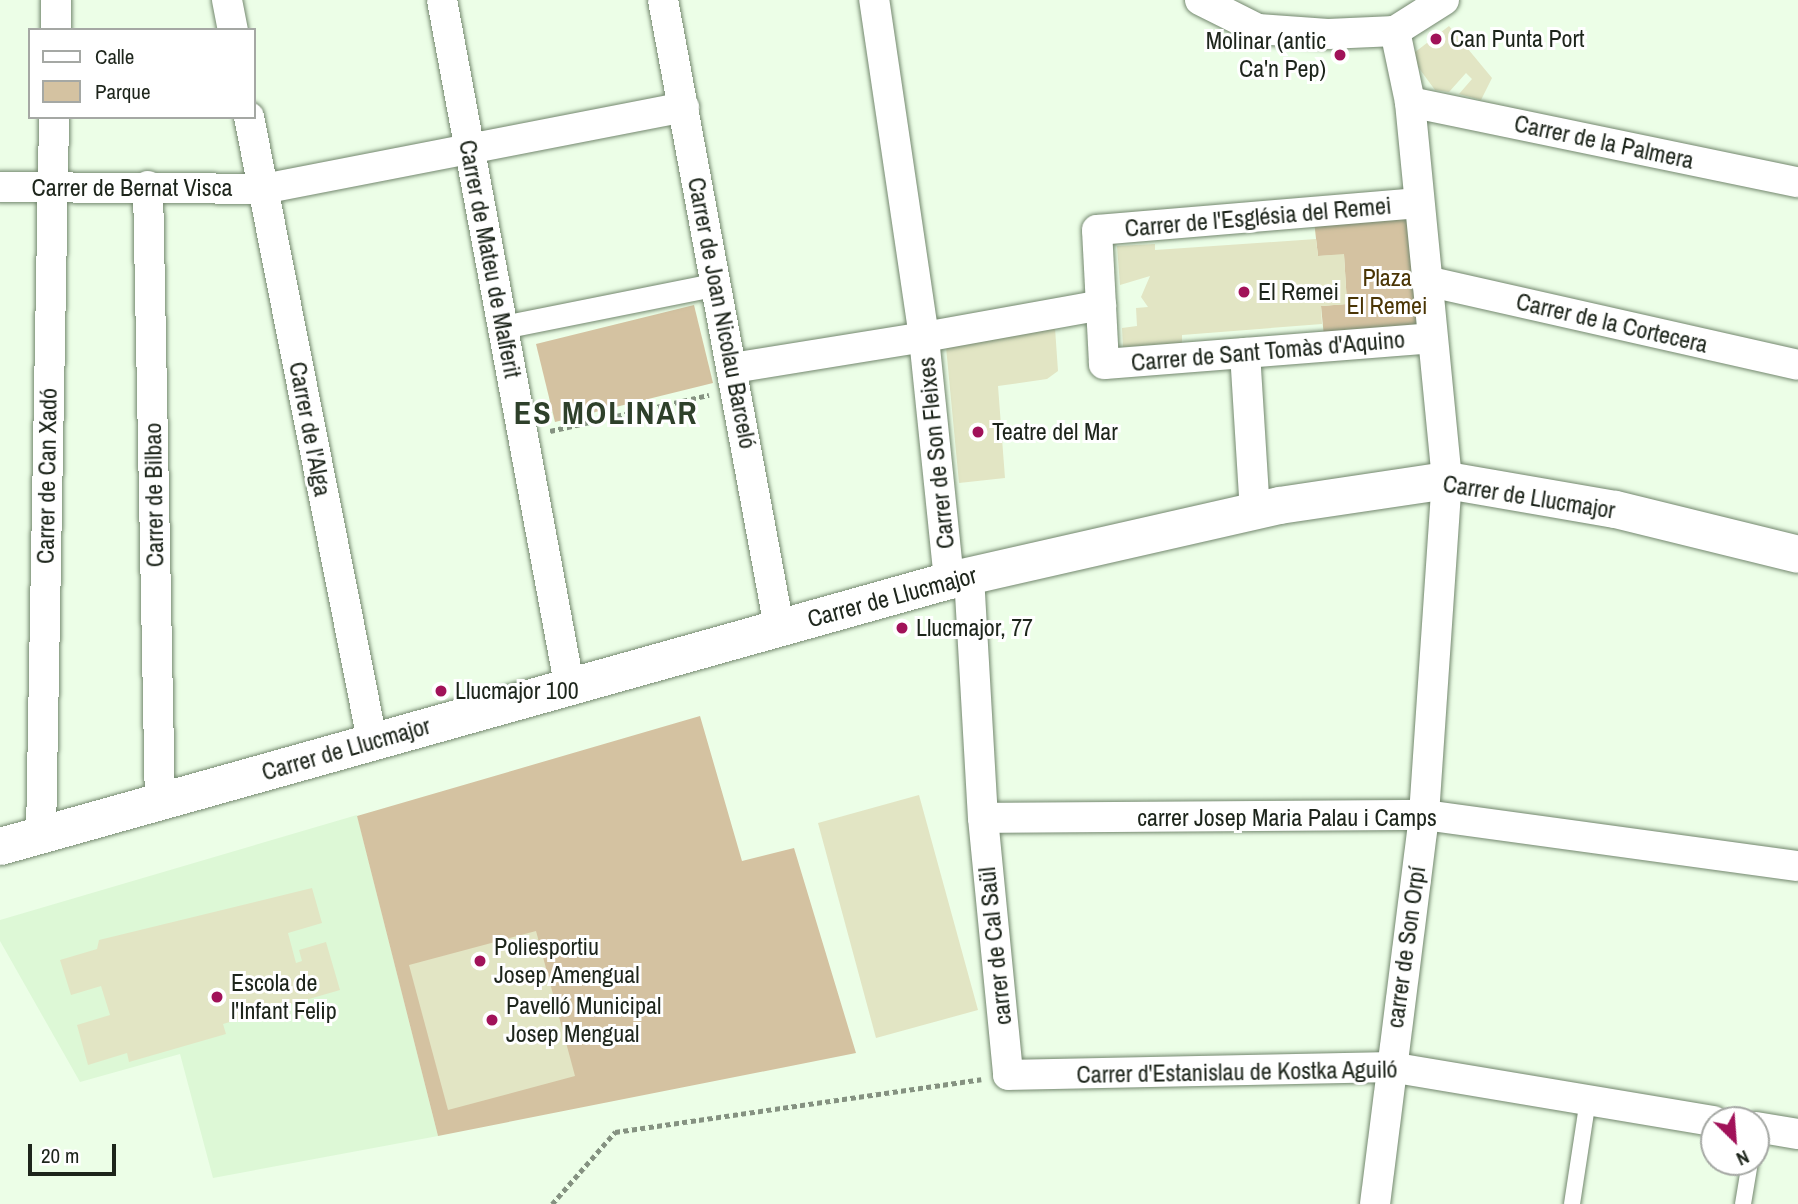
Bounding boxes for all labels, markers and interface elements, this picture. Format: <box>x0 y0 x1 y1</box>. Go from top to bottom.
place label: Can Punta Port <box>1450 25 1585 53</box>
place label: Molinar (antic Ca'n Pep) <box>1206 27 1326 83</box>
legend <box>28 28 256 119</box>
marker: Can Punta Port <box>1428 31 1444 47</box>
text: Calle <box>95 42 134 71</box>
marker: Molinar (antic Ca'n Pep) <box>1332 47 1348 63</box>
text: Parque <box>95 77 151 106</box>
street label: Carrer de la Palmera <box>1512 109 1696 175</box>
street label: Carrer de Mateu de Malferit <box>453 138 527 380</box>
street label: Carrer de Bernat Visca <box>32 174 232 202</box>
street label: Carrer de Joan Nicolau Barceló <box>682 175 762 451</box>
street label: Carrer de l'Església del Remei <box>1124 191 1392 243</box>
park label: Plaza El Remei <box>1347 264 1427 320</box>
place label: El Remei <box>1258 278 1339 306</box>
marker: El Remei <box>1236 284 1252 300</box>
street label: Carrer de la Cortecera <box>1513 287 1711 359</box>
street label: Carrer de Sant Tomàs d'Aquino <box>1130 325 1406 377</box>
street label: Carrer de Son Fleixes <box>912 356 960 550</box>
street label: Carrer de l'Alga <box>283 359 337 499</box>
street label: Carrer de Can Xadó <box>31 388 63 564</box>
district label: ES MOLINAR <box>515 394 697 432</box>
place label: Teatre del Mar <box>992 418 1118 446</box>
street label: Carrer de Bilbao <box>138 423 170 567</box>
marker: Teatre del Mar <box>970 424 986 440</box>
street label: Carrer de Llucmajor <box>1441 469 1617 525</box>
street label: Carrer de Llucmajor <box>804 561 980 633</box>
place label: Llucmajor, 77 <box>916 614 1033 642</box>
marker: Llucmajor, 77 <box>894 620 910 636</box>
place label: Llucmajor 100 <box>455 677 579 705</box>
marker: Llucmajor 100 <box>433 683 449 699</box>
street label: Carrer de Llucmajor <box>258 711 434 787</box>
street label: carrer Josep Maria Palau i Camps <box>1137 804 1437 832</box>
street label: carrer de Son Orpí <box>1380 864 1432 1030</box>
street label: carrer de Cal Saül <box>972 866 1018 1026</box>
place label: Poliesportiu Josep Amengual <box>494 933 641 989</box>
marker: Poliesportiu Josep Amengual <box>472 953 488 969</box>
place label: Escola de l'Infant Felip <box>231 969 337 1025</box>
marker: Escola de l'Infant Felip <box>209 989 225 1005</box>
place label: Pavelló Municipal Josep Mengual <box>506 992 661 1048</box>
marker: Pavelló Municipal Josep Mengual <box>484 1012 500 1028</box>
street label: Carrer d'Estanislau de Kostka Aguiló <box>1076 1055 1398 1089</box>
north arrow <box>1700 1106 1770 1176</box>
scale bar <box>32 1130 119 1174</box>
text: 20 m <box>41 1141 79 1170</box>
text: N <box>1732 1144 1754 1172</box>

